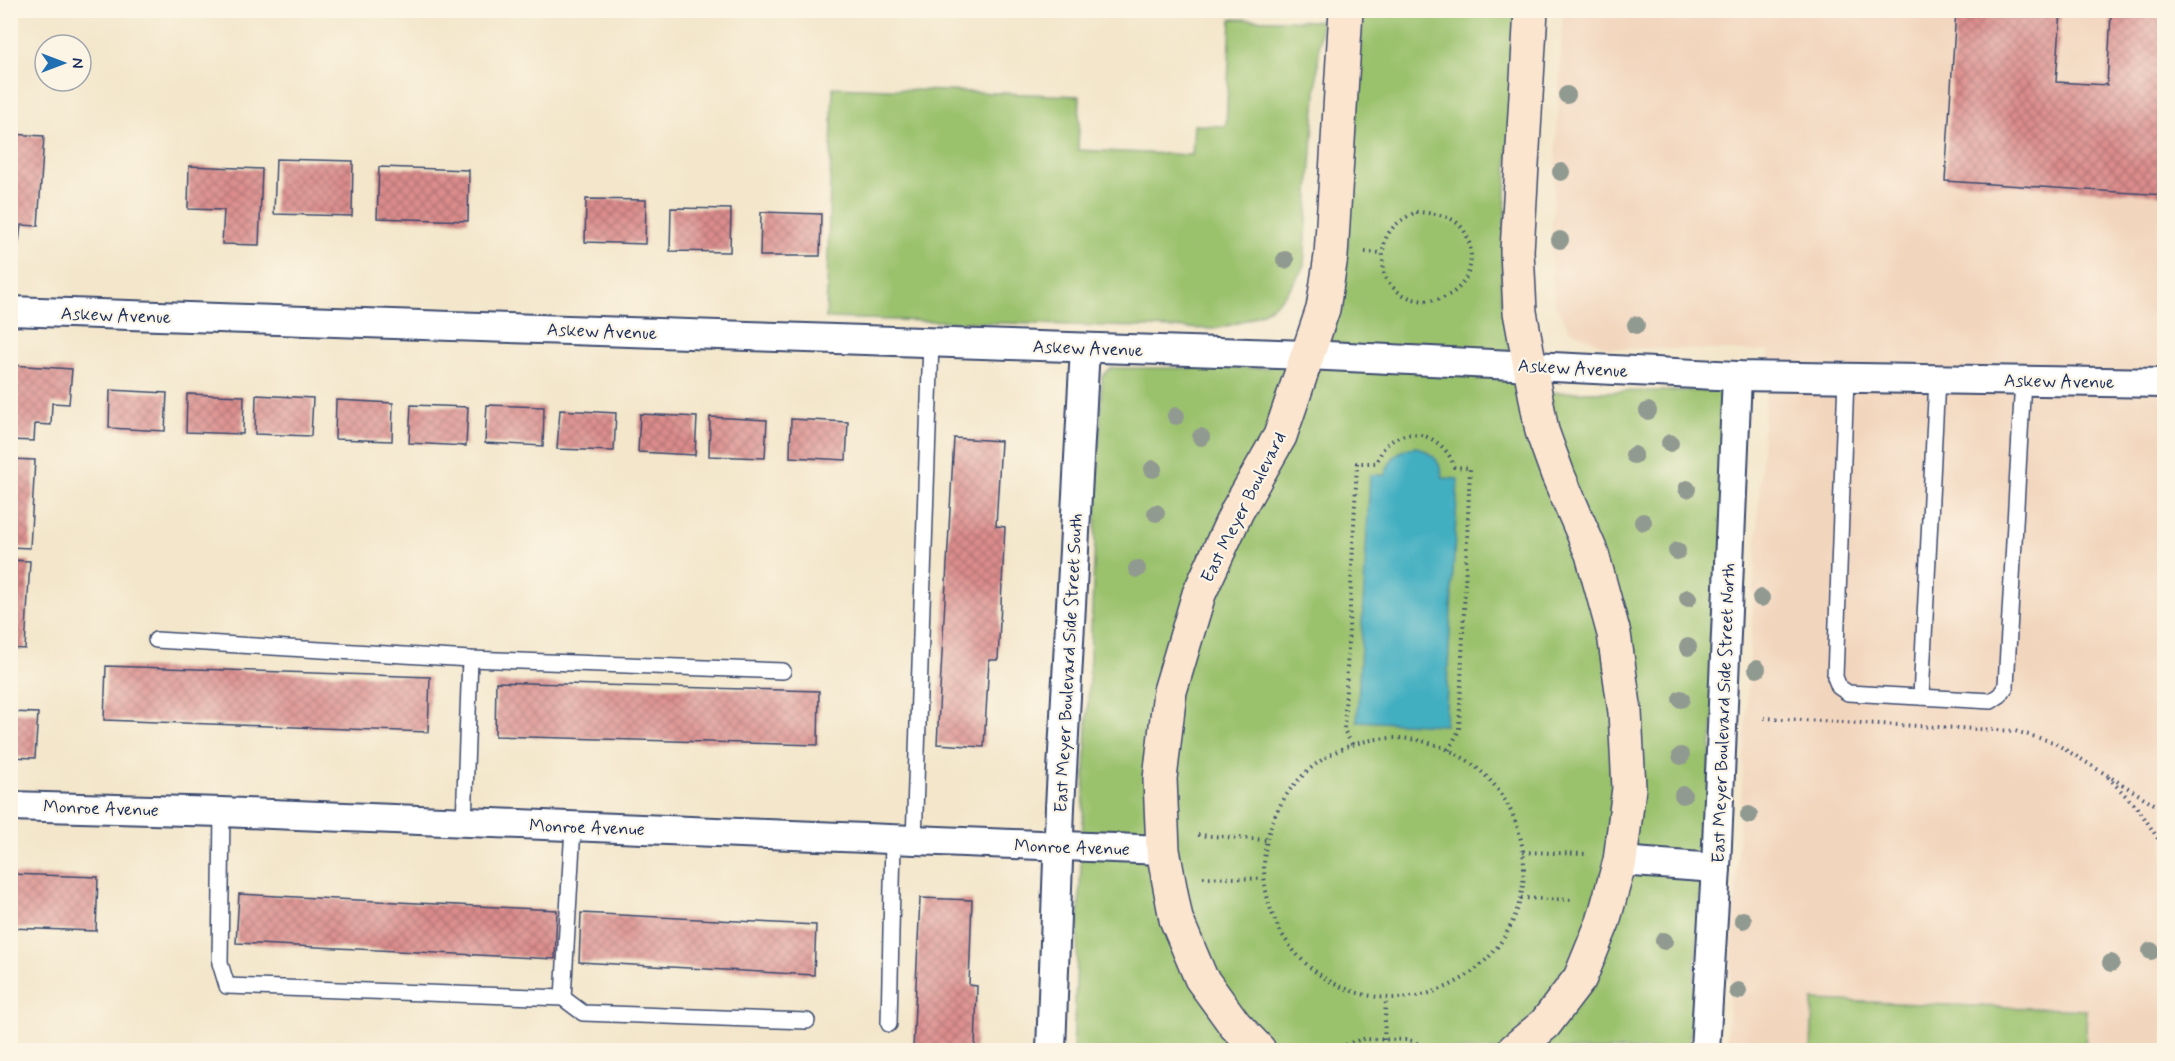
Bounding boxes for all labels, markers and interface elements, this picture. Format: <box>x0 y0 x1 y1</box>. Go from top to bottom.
north arrow <box>33 33 93 93</box>
text: N <box>66 58 87 68</box>
street label: Askew Avenue <box>60 302 172 330</box>
street label: Askew Avenue <box>546 318 658 346</box>
street label: Askew Avenue <box>1032 335 1144 363</box>
street label: Askew Avenue <box>1517 354 1629 384</box>
street label: Askew Avenue <box>2004 369 2114 395</box>
street label: East Meyer Boulevard <box>1196 428 1292 587</box>
street label: East Meyer Boulevard Side Street South <box>1049 513 1089 813</box>
street label: East Meyer Boulevard Side Street North <box>1707 563 1741 864</box>
street label: Monroe Avenue <box>43 795 159 823</box>
street label: Monroe Avenue <box>529 814 645 842</box>
street label: Monroe Avenue <box>1014 834 1130 862</box>

